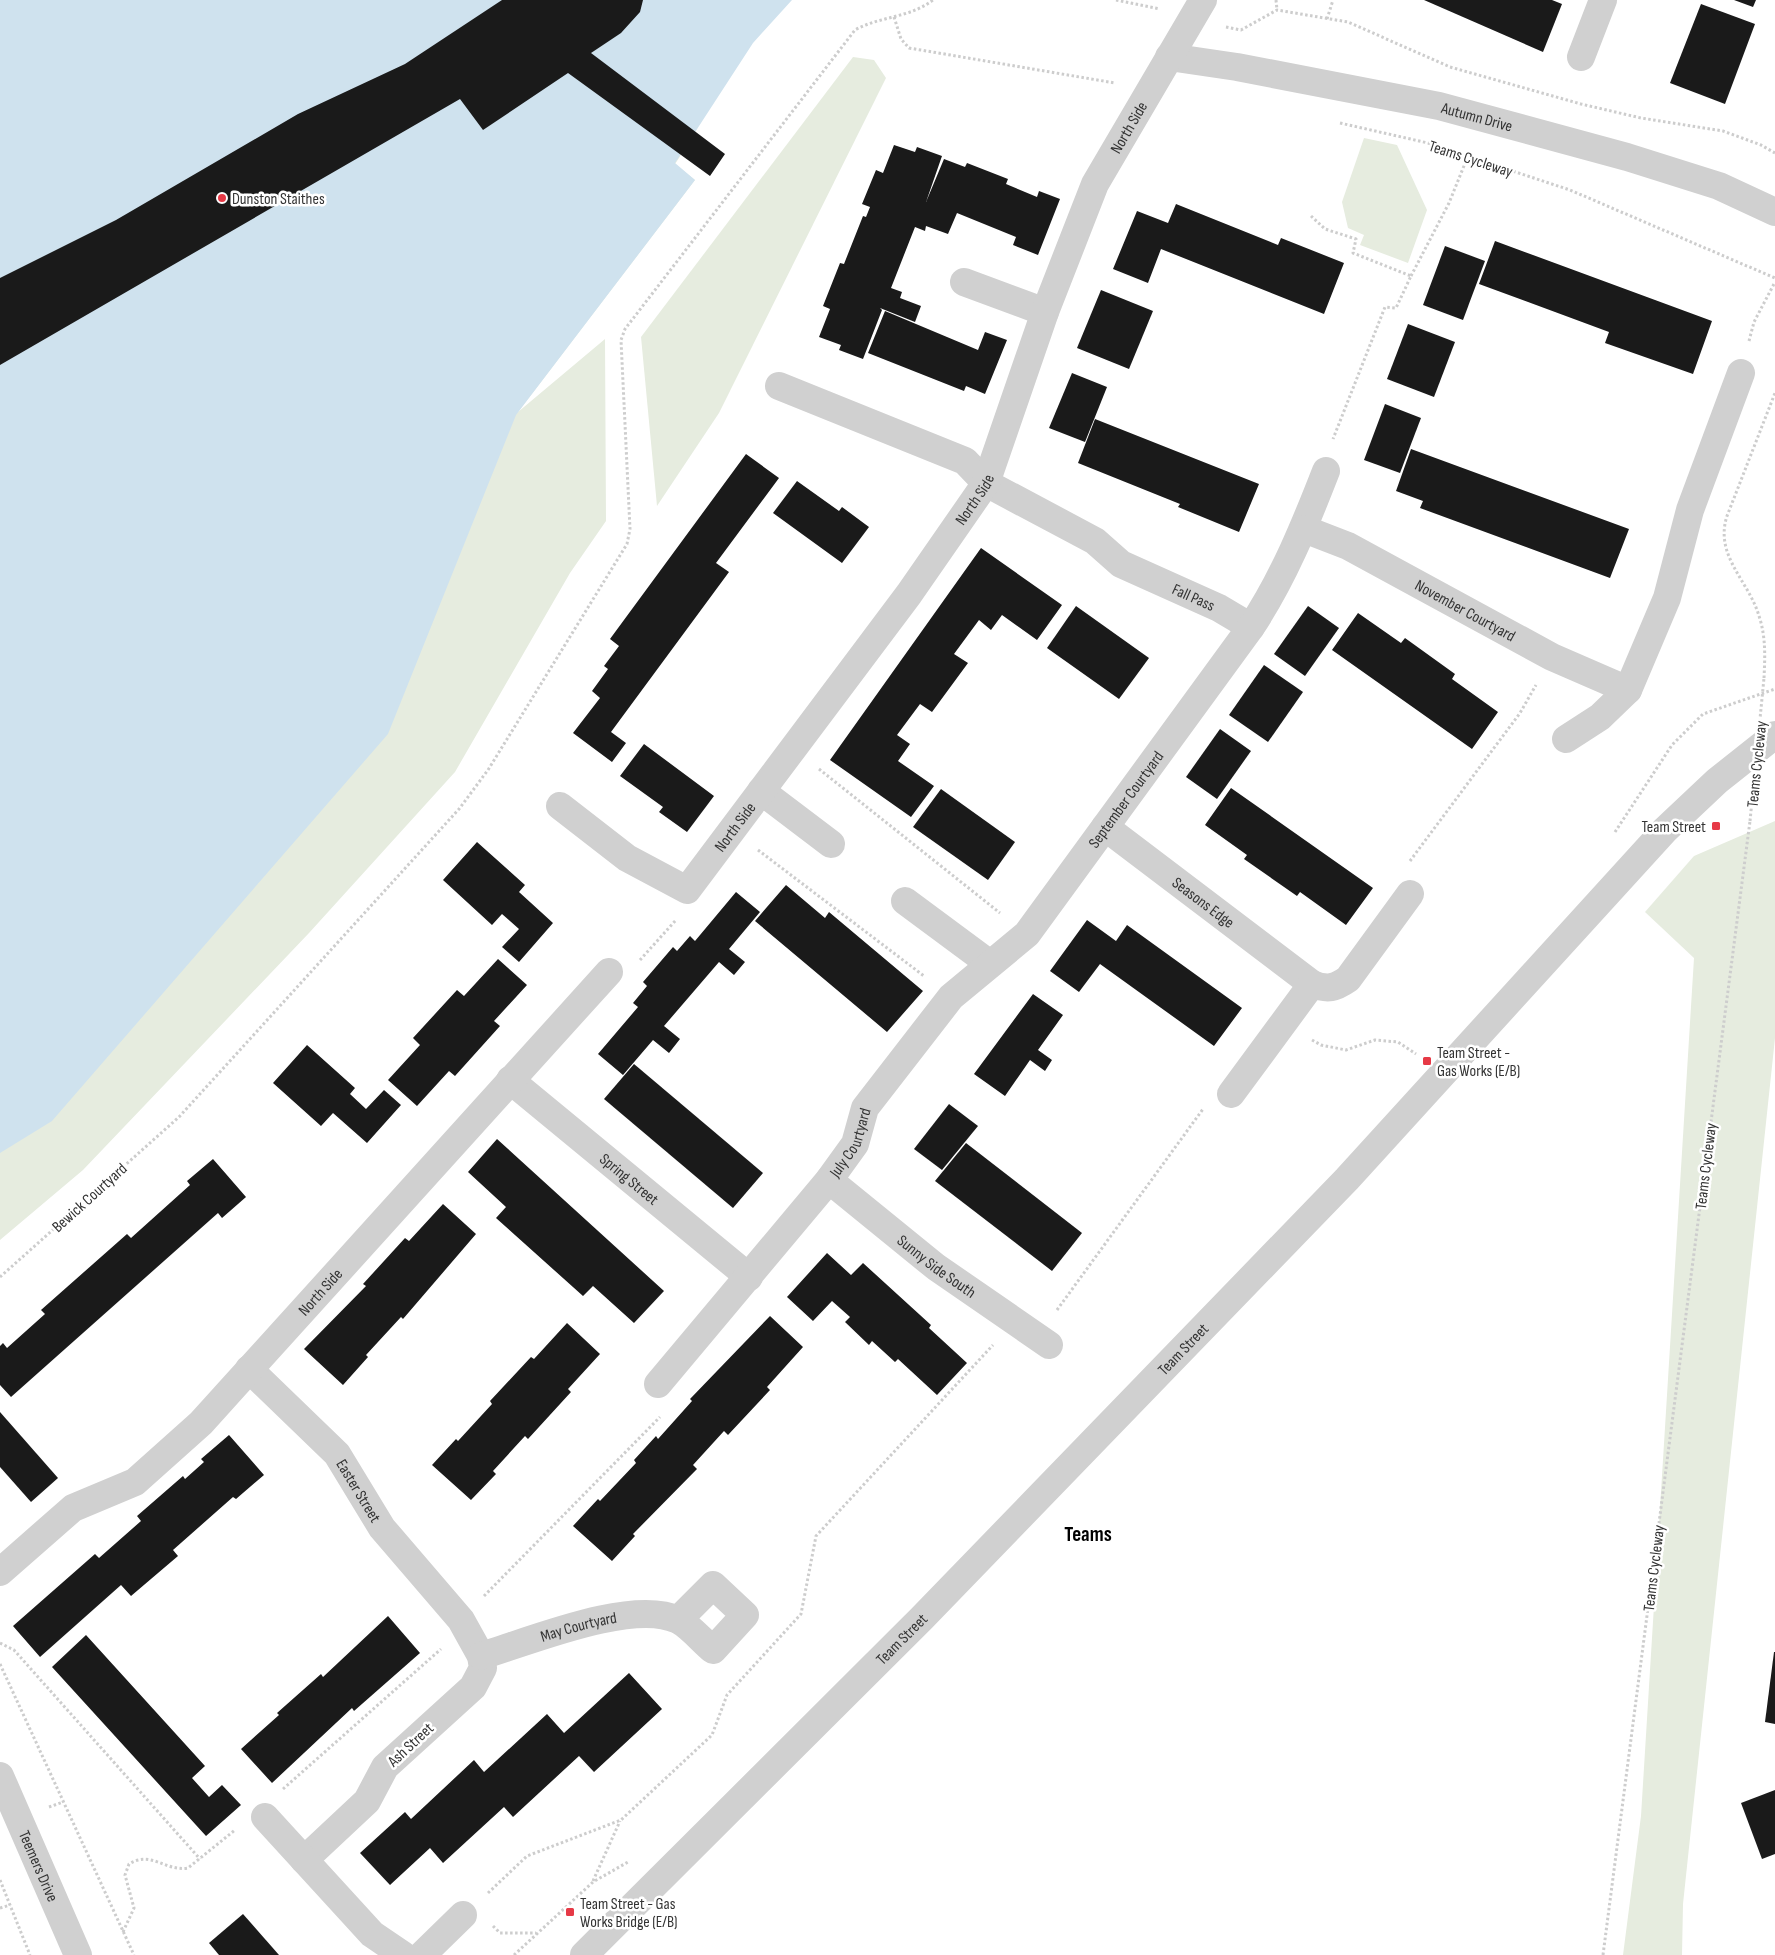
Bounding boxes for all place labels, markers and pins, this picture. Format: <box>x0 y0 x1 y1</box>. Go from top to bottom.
place label: Dunston Staithes <box>232 190 325 209</box>
marker: Dunston Staithes <box>216 192 228 204</box>
place label: Team Street <box>1641 818 1706 837</box>
marker: Team Street <box>1710 820 1722 832</box>
place label: Team Street - Gas Works (E/B) <box>1437 1044 1520 1081</box>
marker: Team Street - Gas Works (E/B) <box>1421 1055 1433 1067</box>
place label: Team Street - Gas Works Bridge (E/B) <box>580 1895 678 1932</box>
marker: Team Street - Gas Works Bridge (E/B) <box>564 1906 576 1918</box>

